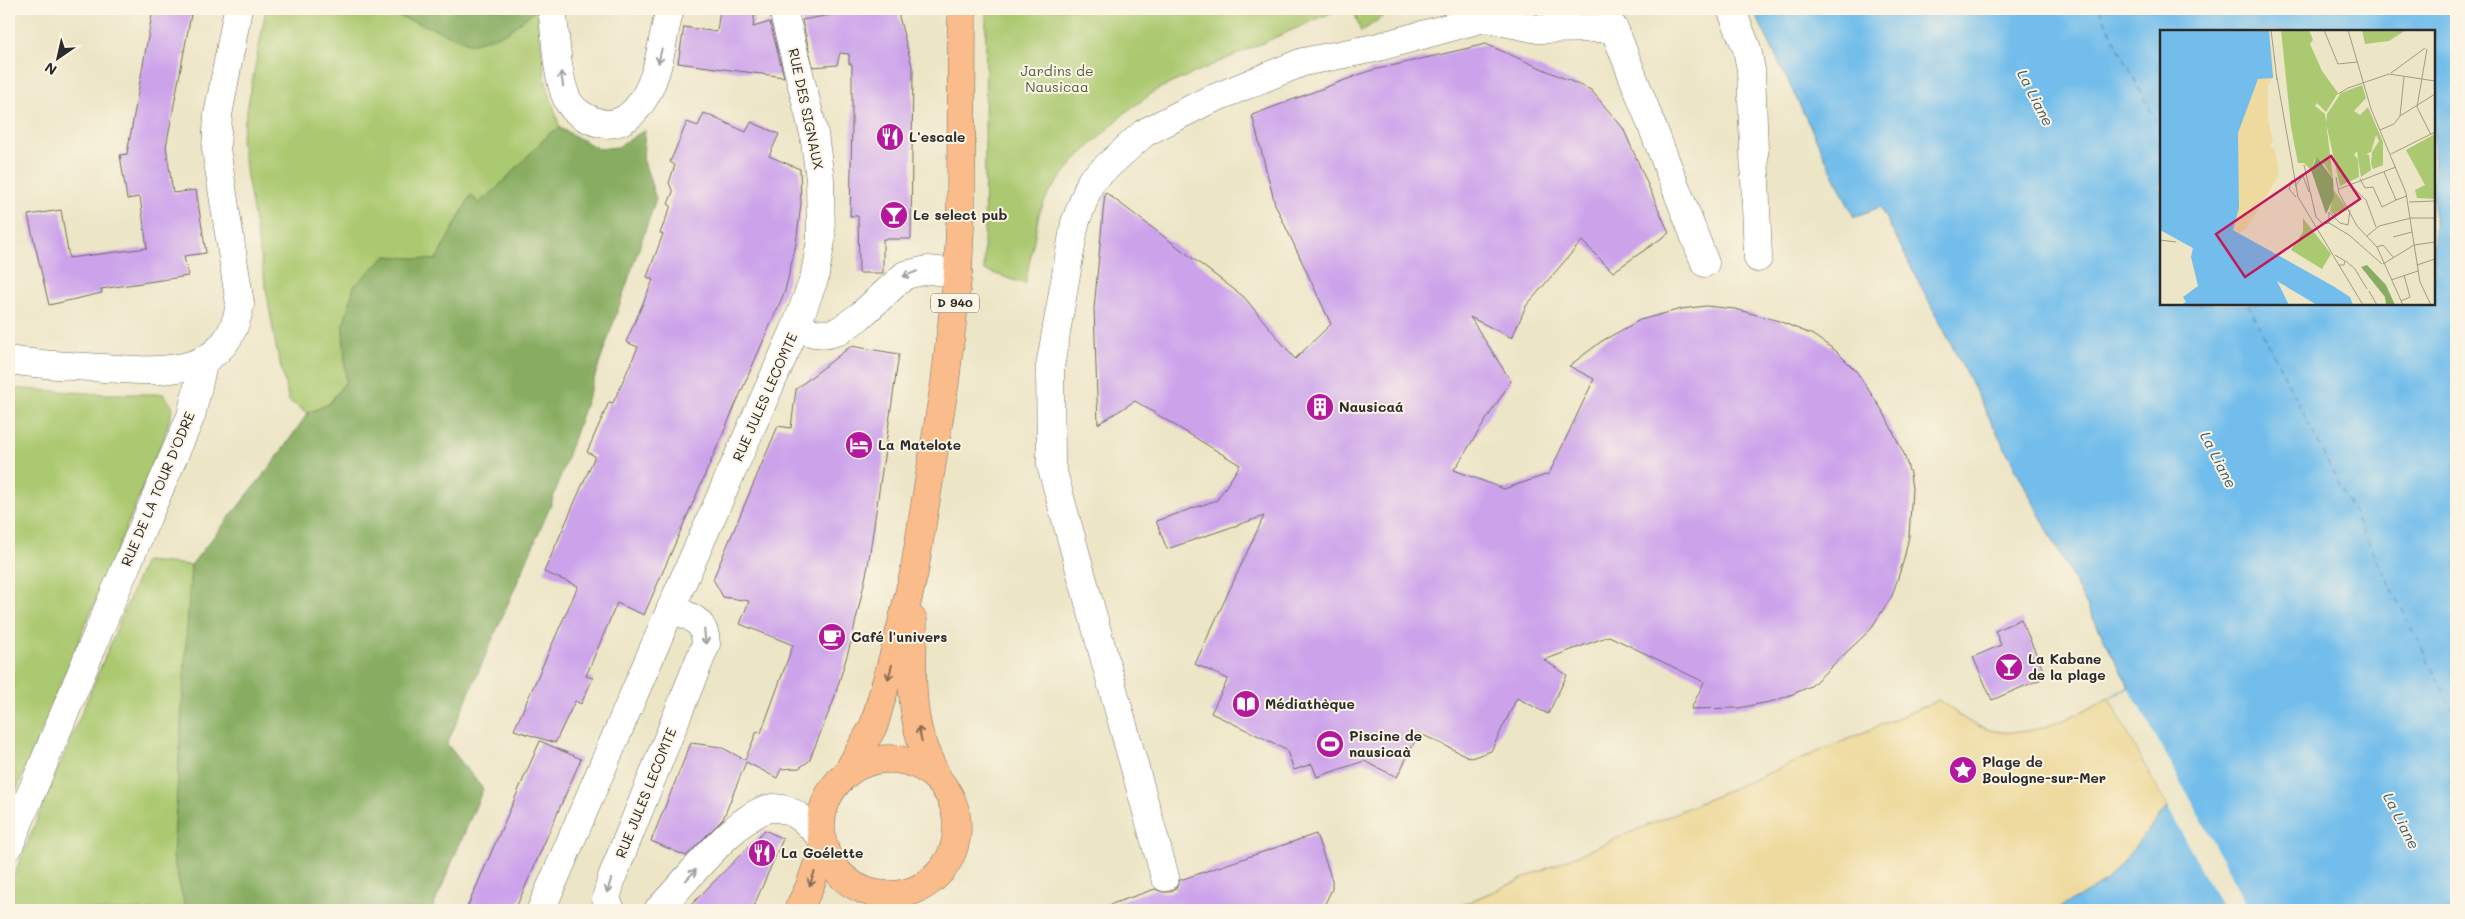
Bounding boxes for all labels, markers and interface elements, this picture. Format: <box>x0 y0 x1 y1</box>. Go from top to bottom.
inset map <box>2160 30 2435 305</box>
north arrow <box>32 32 82 82</box>
street label: RUE DES SIGNAUX <box>784 46 829 171</box>
one-way arrow <box>655 48 665 64</box>
text: N <box>41 58 60 80</box>
park label: Jardins de Nausicaa <box>1020 61 1094 96</box>
water label: La Liane <box>2013 66 2059 129</box>
one-way arrow <box>556 71 566 87</box>
restaurant icon: L'escale <box>875 122 905 152</box>
place label: L'escale <box>909 127 965 146</box>
bar icon: Le select pub <box>879 200 909 230</box>
place label: Le select pub <box>913 205 1007 224</box>
one-way arrow <box>903 270 918 280</box>
road number: D 940 <box>931 294 979 312</box>
street label: RUE JULES LECOMTE <box>728 329 801 464</box>
building icon: Nausicaá <box>1305 392 1335 422</box>
place label: Nausicaá <box>1339 397 1404 416</box>
street label: RUE DE LA TOUR D'ODRE <box>116 408 199 569</box>
water label: La Liane <box>2196 428 2242 491</box>
hotel icon: La Matelote <box>844 430 874 460</box>
place label: La Matelote <box>878 435 961 454</box>
cafe icon: Café l'univers <box>817 622 847 652</box>
place label: Café l'univers <box>851 627 947 646</box>
one-way arrow <box>700 629 710 645</box>
place label: La Kabane de la plage <box>2028 649 2106 684</box>
bar icon: La Kabane de la plage <box>1994 652 2024 682</box>
one-way arrow <box>885 663 894 679</box>
library icon: Médiathèque <box>1231 689 1261 719</box>
place label: Médiathèque <box>1265 694 1355 713</box>
street label: RUE JULES LECOMTE <box>611 725 680 861</box>
place label: Piscine de nausicaà <box>1349 726 1422 761</box>
one-way arrow <box>914 727 924 743</box>
sports icon: Piscine de nausicaà <box>1315 729 1345 759</box>
place label: Plage de Boulogne-sur-Mer <box>1982 752 2106 787</box>
place icon: Plage de Boulogne-sur-Mer <box>1948 755 1978 785</box>
water label: La Liane <box>2379 789 2425 852</box>
restaurant icon: La Goélette <box>747 838 777 868</box>
place label: La Goélette <box>781 843 863 862</box>
one-way arrow <box>685 868 697 881</box>
one-way arrow <box>807 871 817 887</box>
one-way arrow <box>604 877 613 893</box>

